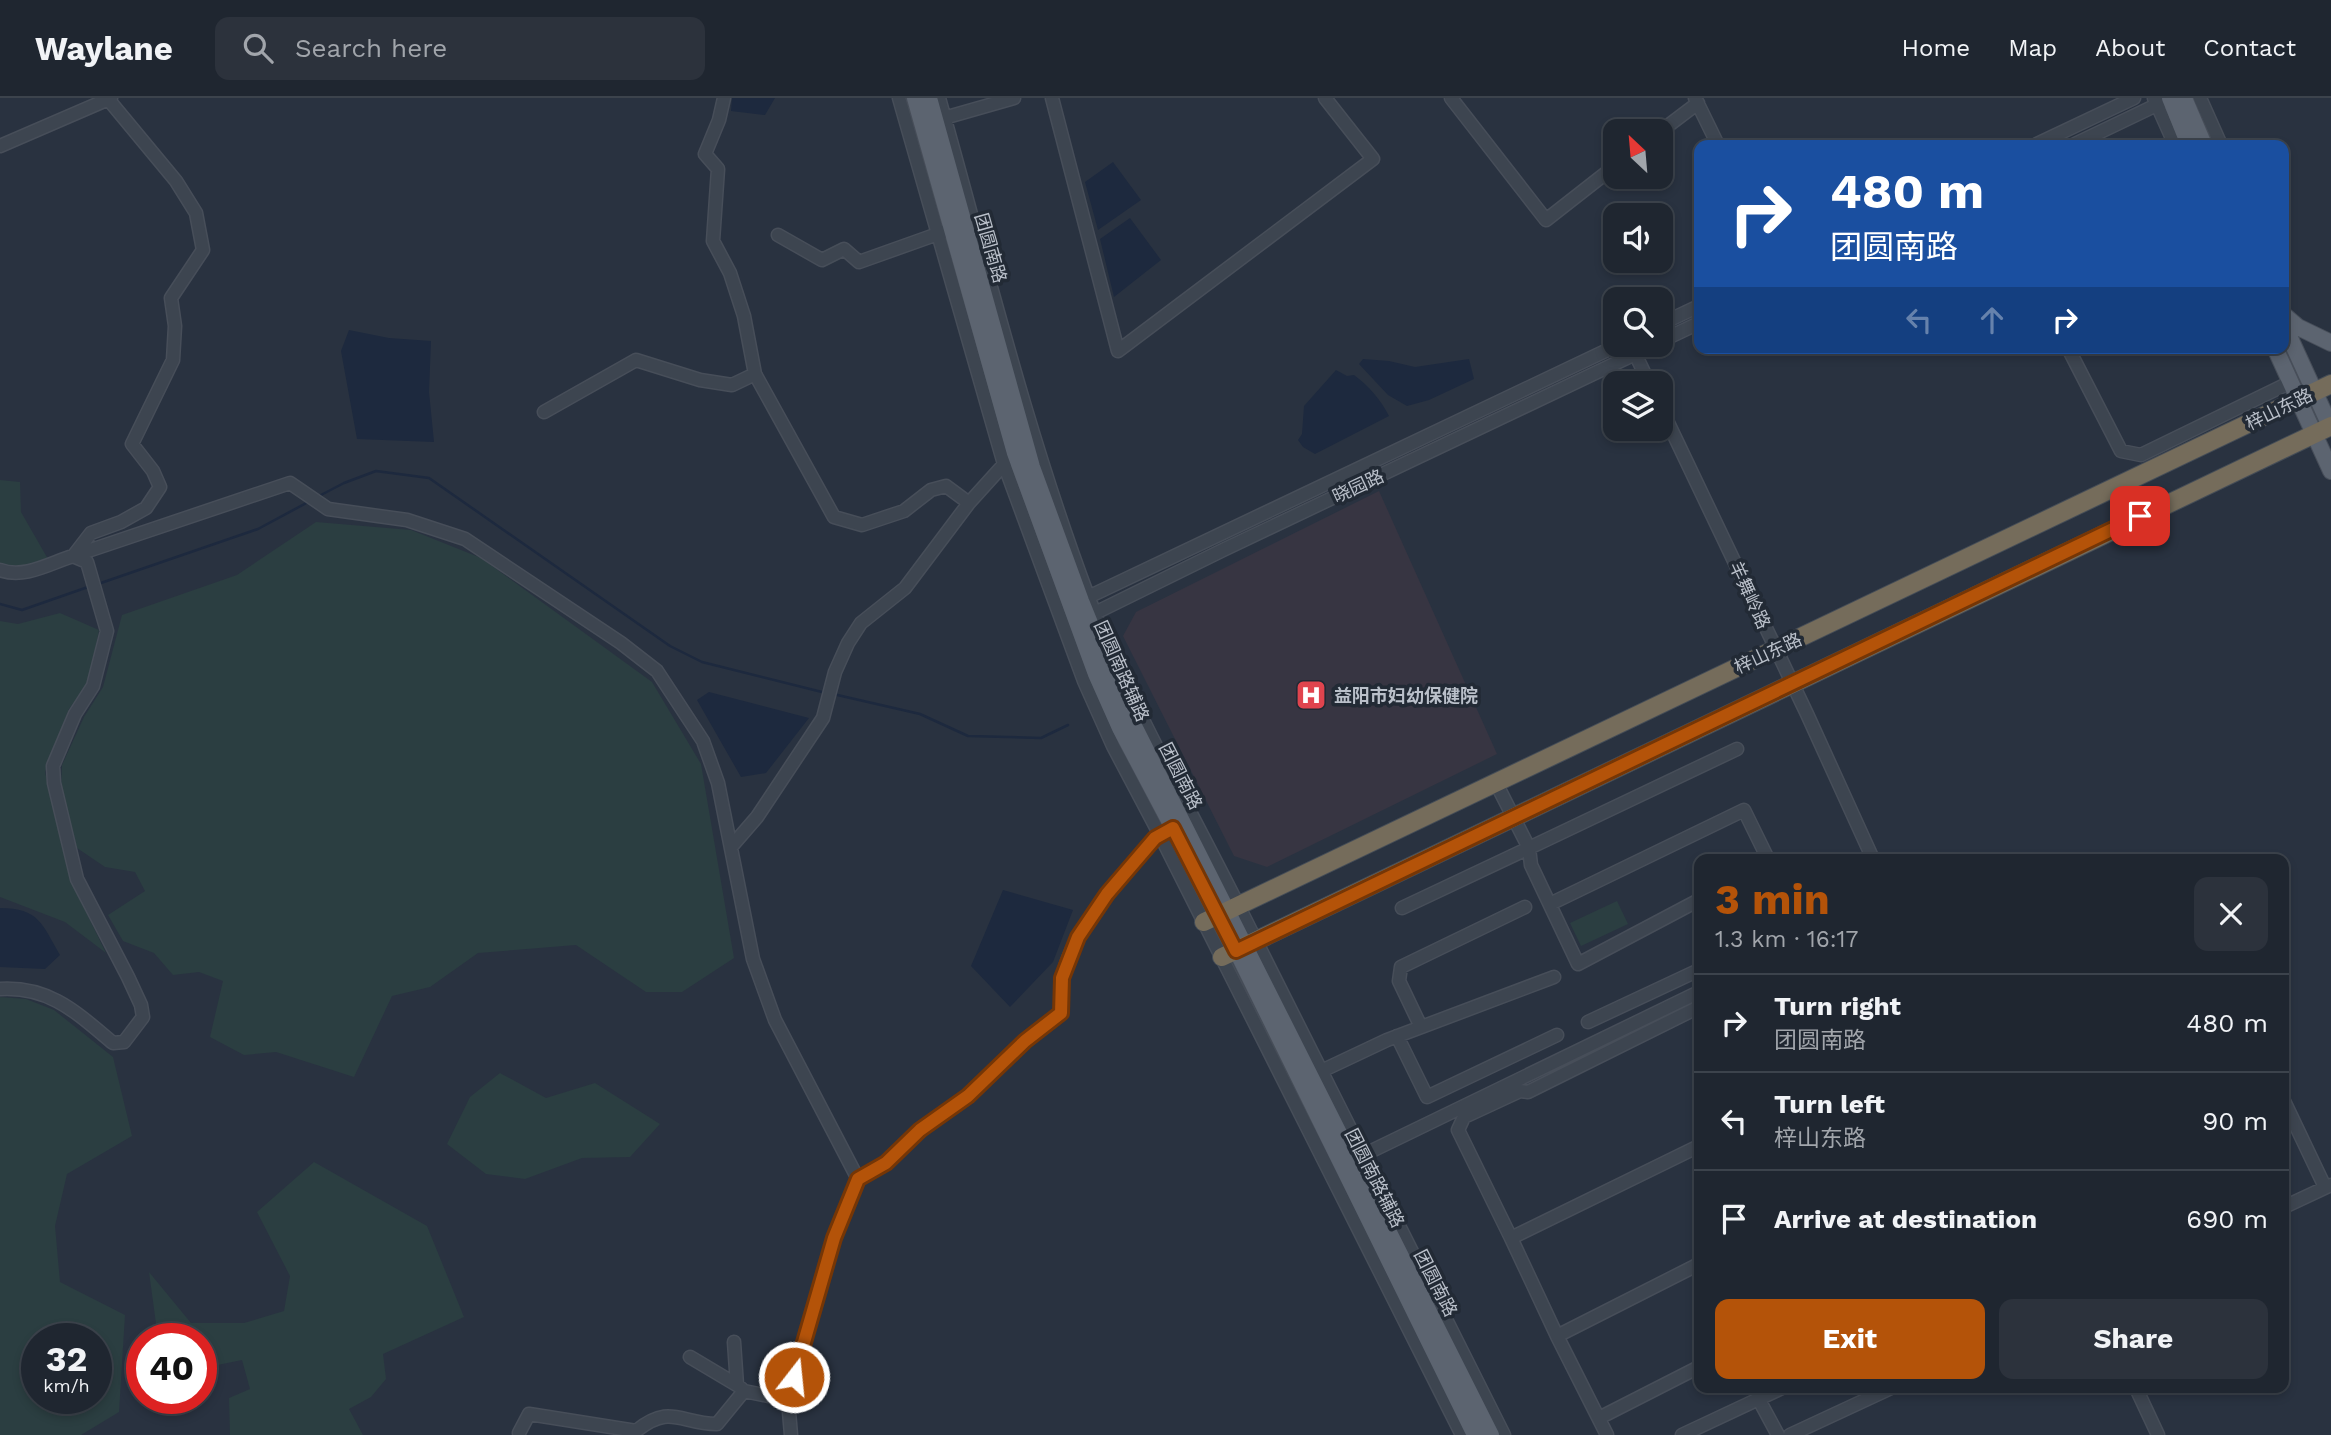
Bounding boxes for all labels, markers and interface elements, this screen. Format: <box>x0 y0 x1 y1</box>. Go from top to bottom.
search box <box>215 17 705 80</box>
text: Waylane <box>35 29 173 68</box>
icon: search <box>239 29 277 67</box>
text: Search here <box>295 33 447 63</box>
text: Home <box>1902 34 1970 62</box>
text: Map <box>2008 34 2057 62</box>
text: About <box>2095 34 2165 62</box>
text: Contact <box>2203 34 2296 62</box>
north arrow <box>1603 119 1673 189</box>
map controls <box>1603 119 1673 441</box>
text: 480 m <box>1830 162 1984 220</box>
icon: right <box>1715 168 1806 259</box>
button: sound <box>1603 203 1673 273</box>
street label: 团圆南路 <box>971 211 1011 285</box>
text: 团圆南路 <box>1830 228 1958 266</box>
button: search <box>1603 287 1673 357</box>
icon: left <box>1900 301 1938 339</box>
icon: ahead <box>1973 301 2011 339</box>
icon: right <box>2046 301 2084 339</box>
button: layers <box>1603 371 1673 441</box>
street label: 梓山东路 <box>2242 384 2316 434</box>
street label: 晓园路 <box>1329 465 1387 507</box>
pin <box>2110 486 2170 546</box>
icon: arrive <box>2121 497 2159 535</box>
street label: 羊舞岭路 <box>1725 558 1775 632</box>
street label: 团圆南路辅路 <box>1090 617 1154 725</box>
street label: 梓山东路 <box>1731 628 1805 678</box>
hospital icon: 益阳市妇幼保健院 <box>1294 678 1328 712</box>
place label: 益阳市妇幼保健院 <box>1334 685 1478 706</box>
street label: 团圆南路 <box>1155 739 1207 813</box>
text: 3 min <box>1715 875 1830 924</box>
button: close <box>2194 877 2268 951</box>
text: 1.3 km · 16:17 <box>1715 926 1858 953</box>
text: Turn right <box>1774 991 1901 1021</box>
icon: right <box>1715 1004 1753 1042</box>
text: 480 m <box>2186 1008 2268 1038</box>
text: 团圆南路 <box>1774 1027 1866 1054</box>
text: Turn left <box>1774 1089 1885 1119</box>
icon: left <box>1715 1102 1753 1140</box>
text: 90 m <box>2202 1106 2268 1136</box>
street label: 团圆南路辅路 <box>1341 1125 1409 1231</box>
text: 梓山东路 <box>1774 1125 1866 1152</box>
icon: arrive <box>1715 1200 1753 1238</box>
text: Arrive at destination <box>1774 1204 2037 1234</box>
text: 690 m <box>2186 1204 2268 1234</box>
street label: 团圆南路 <box>1410 1246 1462 1320</box>
button: Exit <box>1715 1299 1985 1379</box>
button: Share <box>1999 1299 2268 1379</box>
speed limit sign: 40 <box>126 1323 217 1414</box>
text: 32 <box>46 1338 87 1380</box>
position arrow <box>757 1340 831 1414</box>
text: km/h <box>43 1375 90 1396</box>

